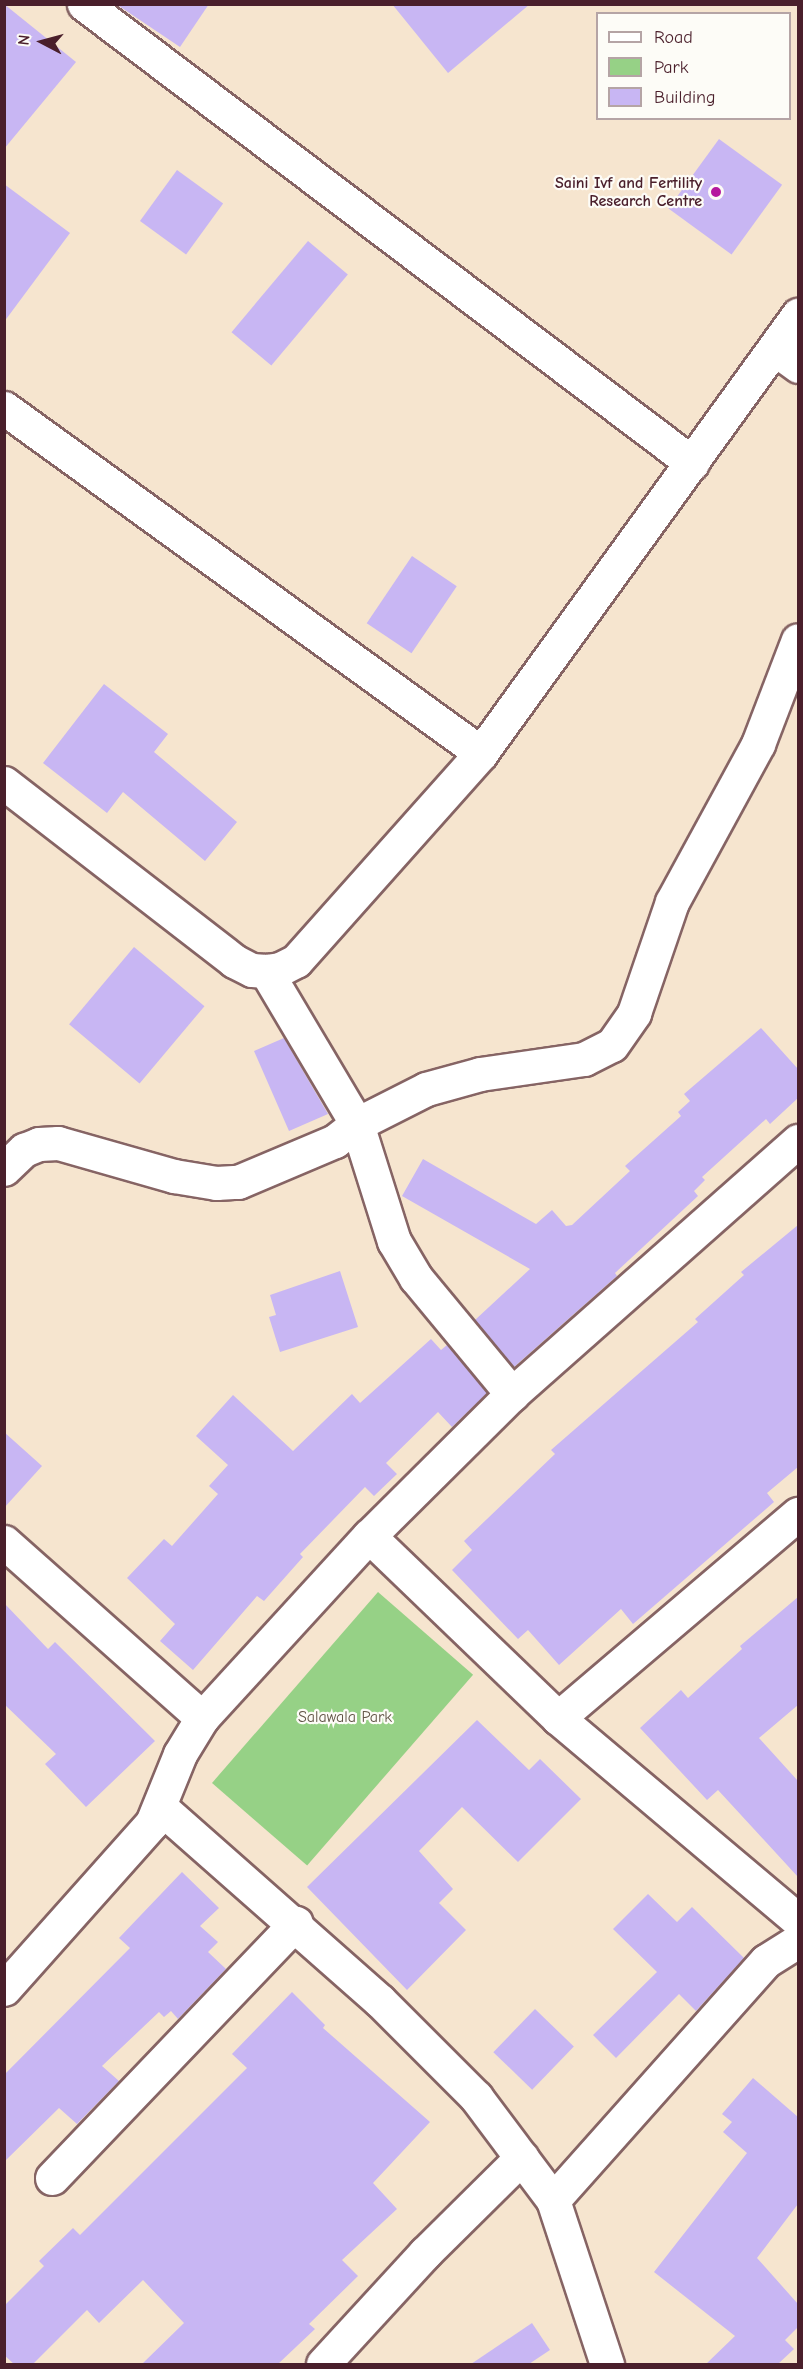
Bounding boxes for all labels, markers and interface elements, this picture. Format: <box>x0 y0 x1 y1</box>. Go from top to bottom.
north arrow <box>12 12 72 72</box>
legend <box>596 12 791 120</box>
text: Road <box>654 27 693 48</box>
text: N <box>15 34 34 46</box>
text: Park <box>654 57 688 78</box>
text: Building <box>654 87 716 108</box>
place label: Saini Ivf and Fertility Research Centre <box>555 173 702 211</box>
marker: Saini Ivf and Fertility Research Centre <box>707 183 725 201</box>
park label: Salawala Park <box>298 1707 392 1727</box>

